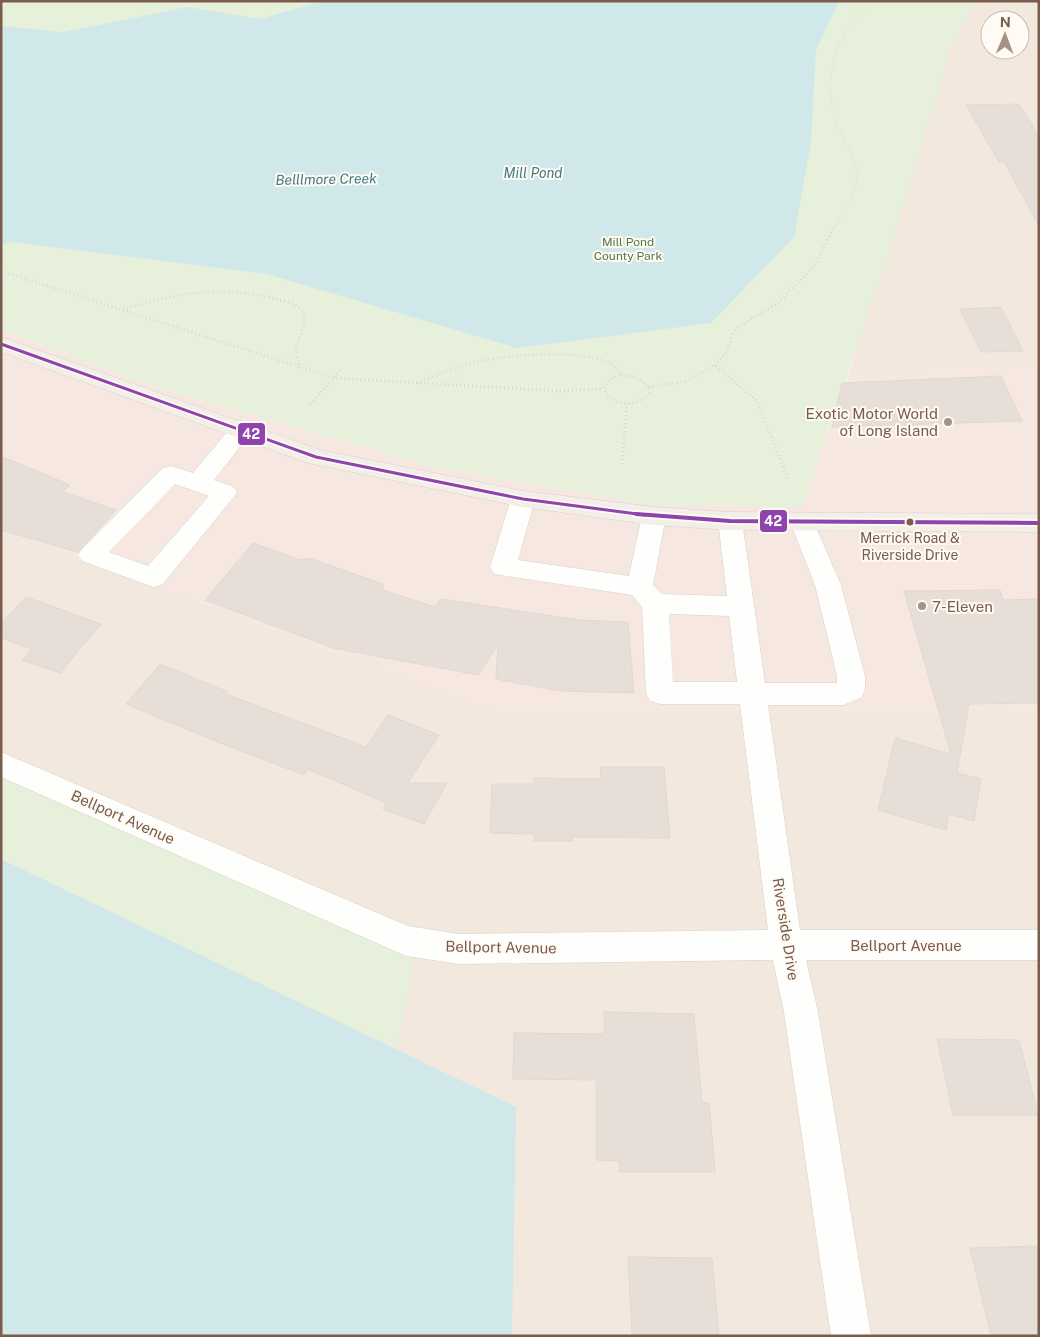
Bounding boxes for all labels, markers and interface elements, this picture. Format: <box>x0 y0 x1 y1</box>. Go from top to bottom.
north arrow <box>980 10 1030 60</box>
text: N <box>1000 14 1011 30</box>
water label: Mill Pond <box>504 165 562 181</box>
water label: Belllmore Creek <box>275 170 377 188</box>
park label: Mill Pond County Park <box>594 235 662 263</box>
place label: Exotic Motor World of Long Island <box>806 405 938 439</box>
marker: Exotic Motor World of Long Island <box>942 416 954 428</box>
line badge: 42 <box>237 422 266 446</box>
text: 42 <box>242 426 260 442</box>
line badge: 42 <box>759 509 788 533</box>
text: 42 <box>764 513 782 529</box>
marker: Merrick Road & Riverside Drive <box>905 517 915 527</box>
place label: Merrick Road & Riverside Drive <box>860 530 960 563</box>
place label: 7-Eleven <box>932 598 993 615</box>
marker: 7-Eleven <box>916 600 928 612</box>
street label: Bellport Avenue <box>69 787 177 847</box>
street label: Riverside Drive <box>769 876 803 982</box>
street label: Bellport Avenue <box>850 937 962 954</box>
street label: Bellport Avenue <box>445 938 557 956</box>

